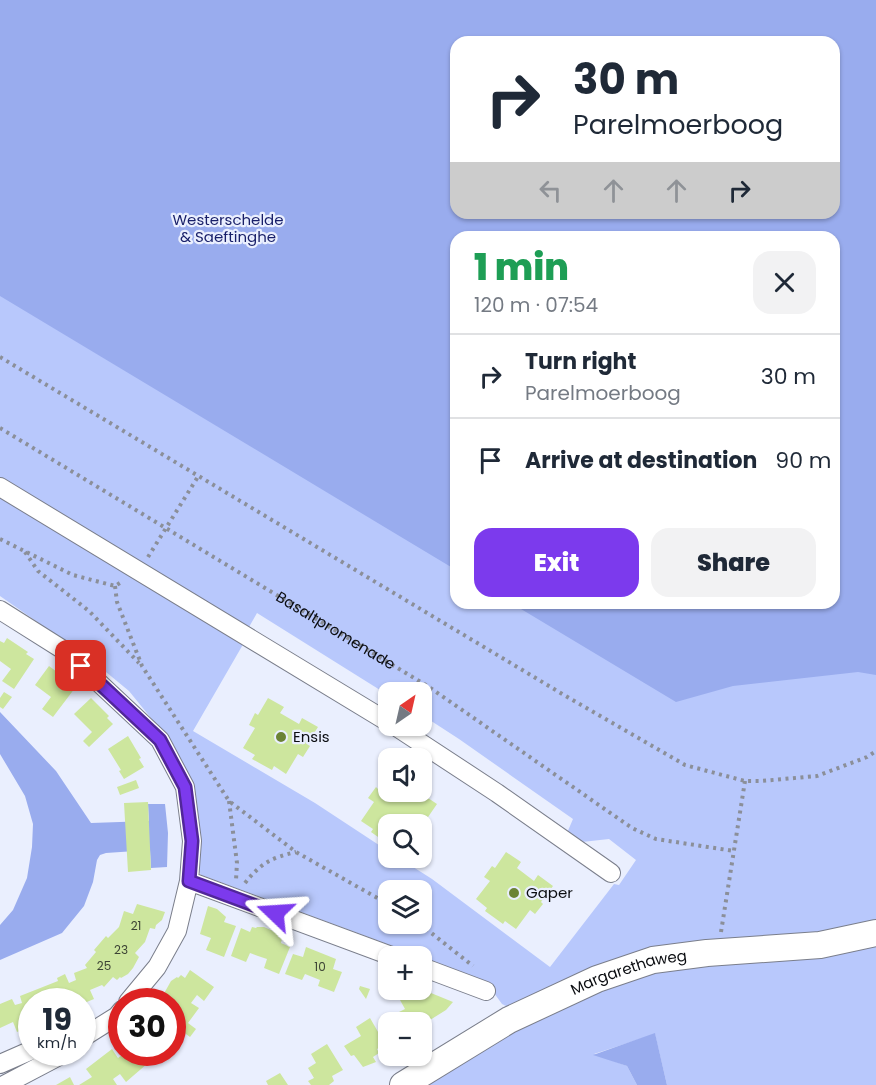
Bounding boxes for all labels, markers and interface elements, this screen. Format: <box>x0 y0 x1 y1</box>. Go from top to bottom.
text: 30 m <box>573 50 679 109</box>
icon: right <box>474 60 552 138</box>
text: Parelmoerboog <box>573 106 783 143</box>
icon: left <box>534 174 567 207</box>
icon: ahead <box>597 174 630 207</box>
icon: ahead <box>660 174 693 207</box>
icon: right <box>723 174 756 207</box>
park label: Westerschelde & Saeftinghe <box>172 209 284 247</box>
text: 1 min <box>474 242 569 293</box>
button: close <box>753 251 816 314</box>
text: 120 m · 07:54 <box>474 291 598 319</box>
text: Turn right <box>525 346 636 377</box>
icon: right <box>474 360 507 393</box>
text: 30 m <box>761 361 816 392</box>
text: Parelmoerboog <box>525 379 681 407</box>
icon: arrive <box>474 444 507 477</box>
text: Arrive at destination <box>525 445 757 476</box>
text: 90 m <box>775 445 832 476</box>
button: Exit <box>474 528 639 597</box>
button: Share <box>651 528 816 597</box>
street label: Basaltpromenade <box>272 586 399 674</box>
pin <box>55 640 106 691</box>
icon: arrive <box>64 649 97 682</box>
north arrow <box>378 682 432 736</box>
map controls <box>378 682 432 1066</box>
place label: Ensis <box>293 726 330 747</box>
marker: Ensis <box>274 730 288 744</box>
button: sound <box>378 748 432 802</box>
button: search <box>378 814 432 868</box>
button: layers <box>378 880 432 934</box>
position arrow <box>243 881 307 945</box>
place label: Gaper <box>526 882 573 903</box>
marker: Gaper <box>507 886 521 900</box>
house number: 21 <box>131 917 141 934</box>
house number: 23 <box>114 941 128 958</box>
street label: Margarethaweg <box>567 945 688 1000</box>
button: + <box>378 946 432 1000</box>
house number: 25 <box>97 957 111 974</box>
house number: 10 <box>314 958 326 975</box>
speed limit sign: 30 <box>108 988 186 1066</box>
text: 19 <box>42 998 72 1041</box>
button: − <box>378 1012 432 1066</box>
text: km/h <box>37 1032 77 1053</box>

